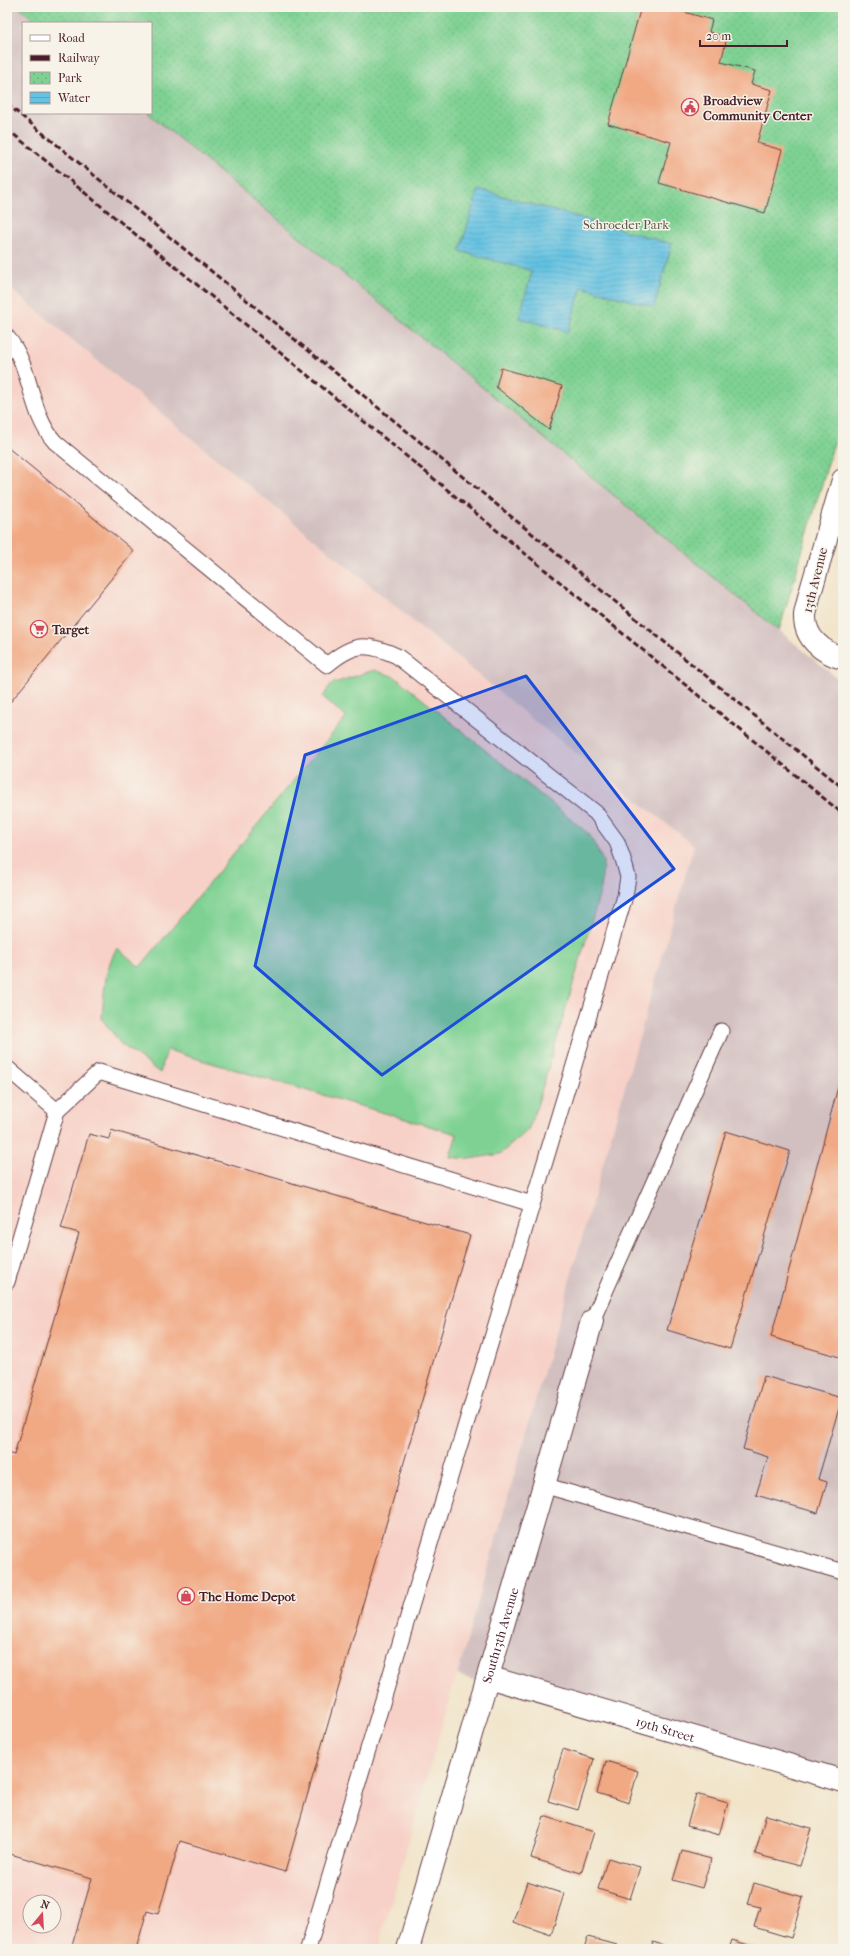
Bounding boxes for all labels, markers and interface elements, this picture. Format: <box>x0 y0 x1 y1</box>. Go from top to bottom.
legend <box>22 22 152 114</box>
scale bar <box>700 22 787 48</box>
text: 20 m <box>706 29 731 43</box>
text: Road <box>58 31 85 45</box>
text: Railway <box>58 51 100 65</box>
text: Park <box>58 71 83 85</box>
text: Water <box>57 91 91 105</box>
place label: Broadview Community Center <box>703 93 812 124</box>
public building icon: Broadview Community Center <box>680 97 700 117</box>
park label: Schroeder Park <box>583 217 669 232</box>
street label: 13th Avenue <box>800 545 830 614</box>
supermarket icon: Target <box>29 619 49 639</box>
place label: Target <box>51 622 90 638</box>
street label: South13th Avenue <box>479 1585 521 1685</box>
shop icon: The Home Depot <box>176 1586 196 1606</box>
place label: The Home Depot <box>198 1589 296 1605</box>
street label: 19th Street <box>634 1713 697 1745</box>
north arrow <box>22 1894 62 1934</box>
text: N <box>39 1897 52 1913</box>

